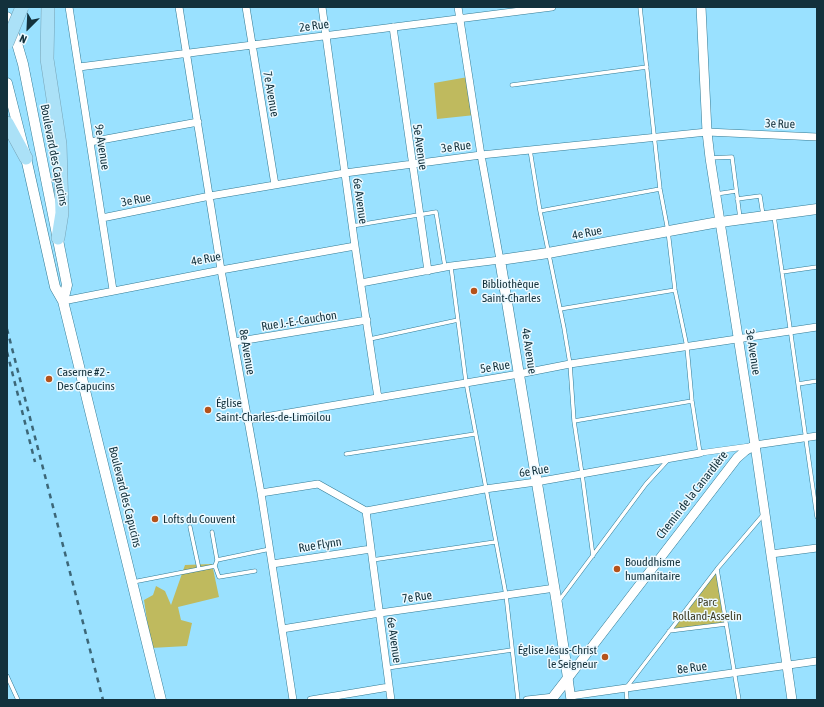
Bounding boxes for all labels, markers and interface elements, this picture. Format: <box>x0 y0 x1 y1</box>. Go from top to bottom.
north arrow <box>8 8 48 48</box>
street label: 2e Rue <box>298 17 330 35</box>
text: N <box>18 32 29 46</box>
street label: 7e Avenue <box>260 70 282 118</box>
street label: Boulevard des Capucins <box>37 103 71 207</box>
street label: 3e Rue <box>765 116 795 132</box>
street label: 9e Avenue <box>91 123 113 171</box>
street label: 5e Avenue <box>410 123 430 171</box>
street label: 3e Rue <box>440 138 472 156</box>
street label: 6e Avenue <box>350 177 370 225</box>
street label: 3e Rue <box>120 190 152 210</box>
street label: 4e Rue <box>571 223 603 243</box>
street label: 4e Rue <box>190 249 222 269</box>
place label: Bibliothèque Saint-Charles <box>482 277 541 305</box>
marker: Bibliothèque Saint-Charles <box>469 286 479 296</box>
street label: Rue J.-E.-Cauchon <box>260 308 338 334</box>
street label: 4e Avenue <box>518 327 540 375</box>
street label: 8e Avenue <box>236 328 258 376</box>
street label: 3e Avenue <box>742 328 764 376</box>
street label: 5e Rue <box>479 358 511 376</box>
place label: Caserne #2 - Des Capucins <box>57 365 115 393</box>
marker: Caserne #2 - Des Capucins <box>44 374 54 384</box>
place label: Église Saint-Charles-de-Limoilou <box>216 396 331 424</box>
marker: Église Saint-Charles-de-Limoilou <box>203 405 213 415</box>
street label: Boulevard des Capucins <box>105 445 145 549</box>
street label: Chemin de la Canardière <box>653 448 731 542</box>
street label: 6e Rue <box>518 462 550 480</box>
place label: Lofts du Couvent <box>163 512 235 526</box>
marker: Lofts du Couvent <box>150 514 160 524</box>
street label: Rue Flynn <box>297 534 343 556</box>
place label: Bouddhisme humanitaire <box>625 555 680 583</box>
marker: Bouddhisme humanitaire <box>612 564 622 574</box>
street label: 7e Rue <box>401 588 433 606</box>
park label: Parc Rolland-Asselin <box>672 595 742 623</box>
street label: 6e Avenue <box>384 616 404 664</box>
place label: Église Jésus-Christ le Seigneur <box>518 643 597 671</box>
marker: Église Jésus-Christ le Seigneur <box>600 652 610 662</box>
street label: 8e Rue <box>676 659 708 677</box>

